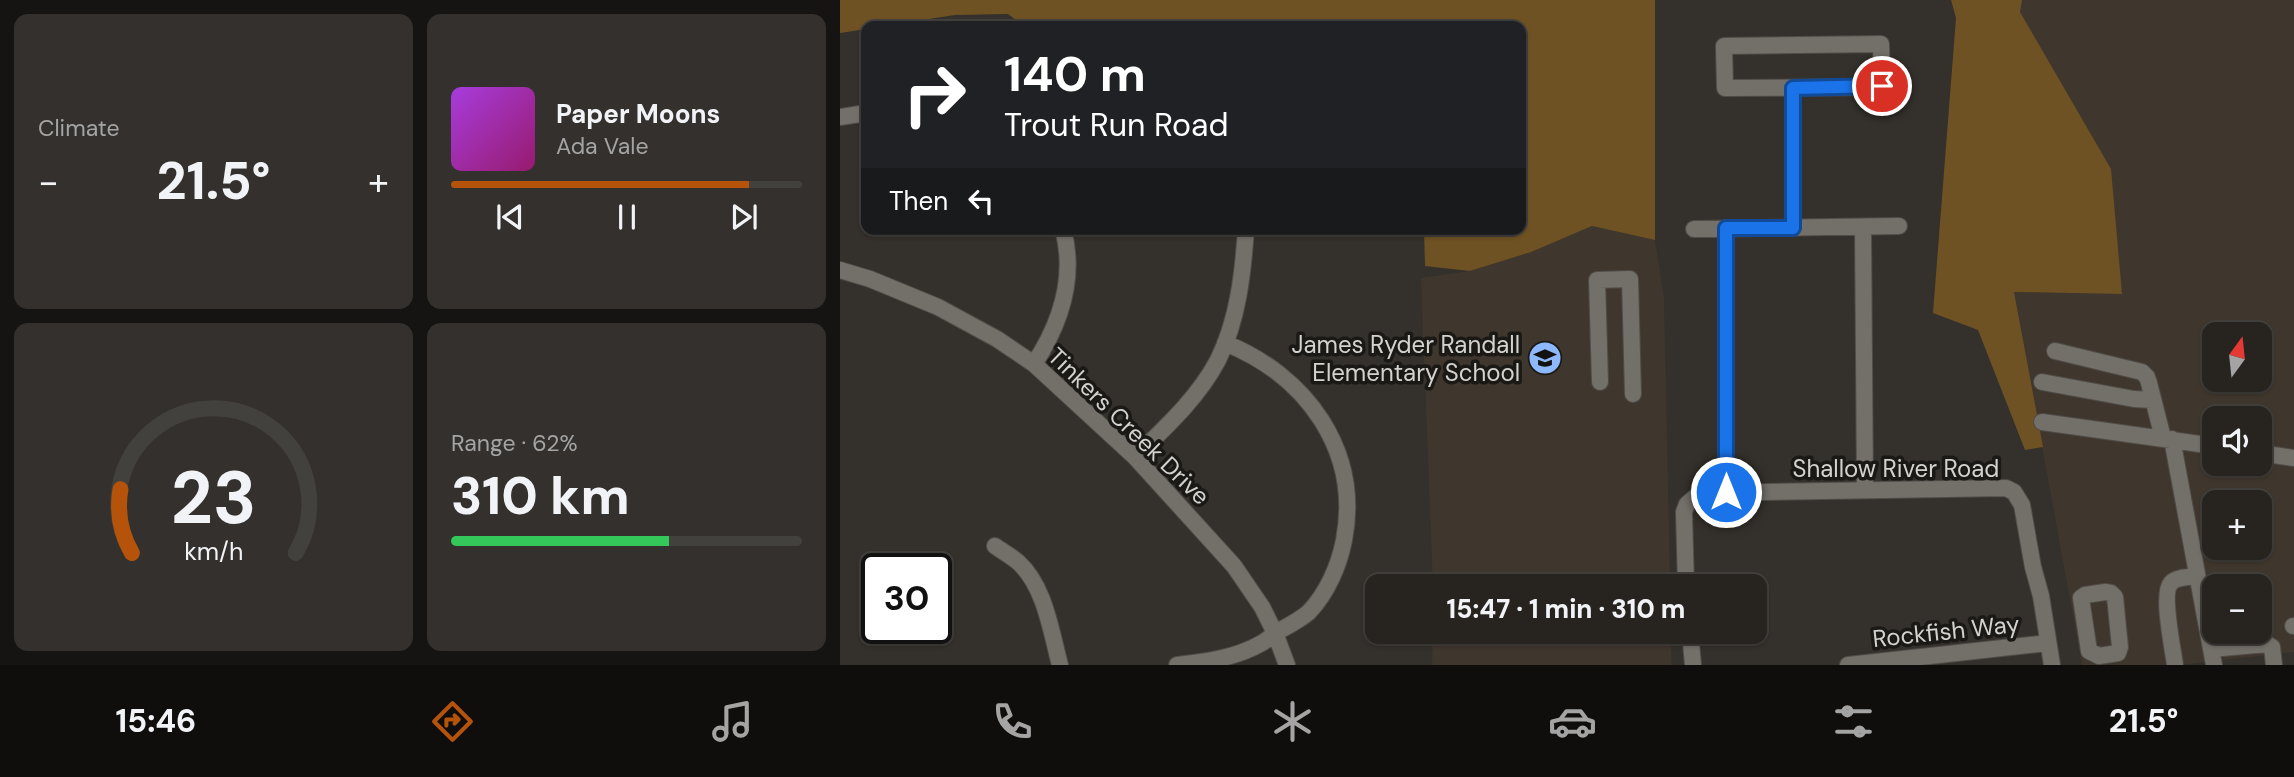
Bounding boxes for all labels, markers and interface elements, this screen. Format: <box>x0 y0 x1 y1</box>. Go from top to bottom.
text: 140 m <box>1004 42 1146 106</box>
icon: right <box>889 49 980 140</box>
pin <box>1852 56 1912 116</box>
icon: arrive <box>1863 67 1901 105</box>
text: Paper Moons <box>556 97 720 131</box>
text: Trout Run Road <box>1004 104 1228 146</box>
text: Climate <box>38 113 120 143</box>
text: Ada Vale <box>556 131 649 161</box>
text: 21.5° <box>156 147 271 215</box>
text: − <box>38 157 59 207</box>
text: + <box>368 157 389 207</box>
icon: left <box>962 182 1000 220</box>
text: Then <box>889 184 948 218</box>
icon: previous <box>491 198 529 236</box>
icon: pause <box>608 198 646 236</box>
icon: next <box>725 198 763 236</box>
north arrow <box>2202 322 2272 392</box>
map controls <box>2202 322 2272 644</box>
place label: James Ryder Randall Elementary School <box>1291 329 1520 388</box>
school or university icon: James Ryder Randall Elementary School <box>1526 339 1564 377</box>
street label: Tinkers Creek Drive <box>1041 341 1217 511</box>
button: sound <box>2202 406 2272 476</box>
text: Range · 62% <box>451 428 577 458</box>
text: 23 <box>171 451 256 546</box>
street label: Shallow River Road <box>1793 453 1999 484</box>
position arrow <box>1689 455 1763 529</box>
text: 310 km <box>451 462 630 530</box>
button: + <box>2202 490 2272 560</box>
text: km/h <box>184 535 243 568</box>
speed limit sign: 30 <box>861 553 952 644</box>
button: − <box>2202 574 2272 644</box>
text: 15:47 · 1 min · 310 m <box>1447 592 1685 626</box>
street label: Rockfish Way <box>1871 608 2021 654</box>
icon: directions <box>428 697 477 746</box>
icon: music <box>708 697 757 746</box>
icon: phone <box>988 697 1037 746</box>
icon: climate <box>1268 697 1317 746</box>
icon: car <box>1548 697 1597 746</box>
icon: filters <box>1829 697 1878 746</box>
text: 15:46 <box>116 700 196 742</box>
text: 21.5° <box>2109 700 2178 742</box>

